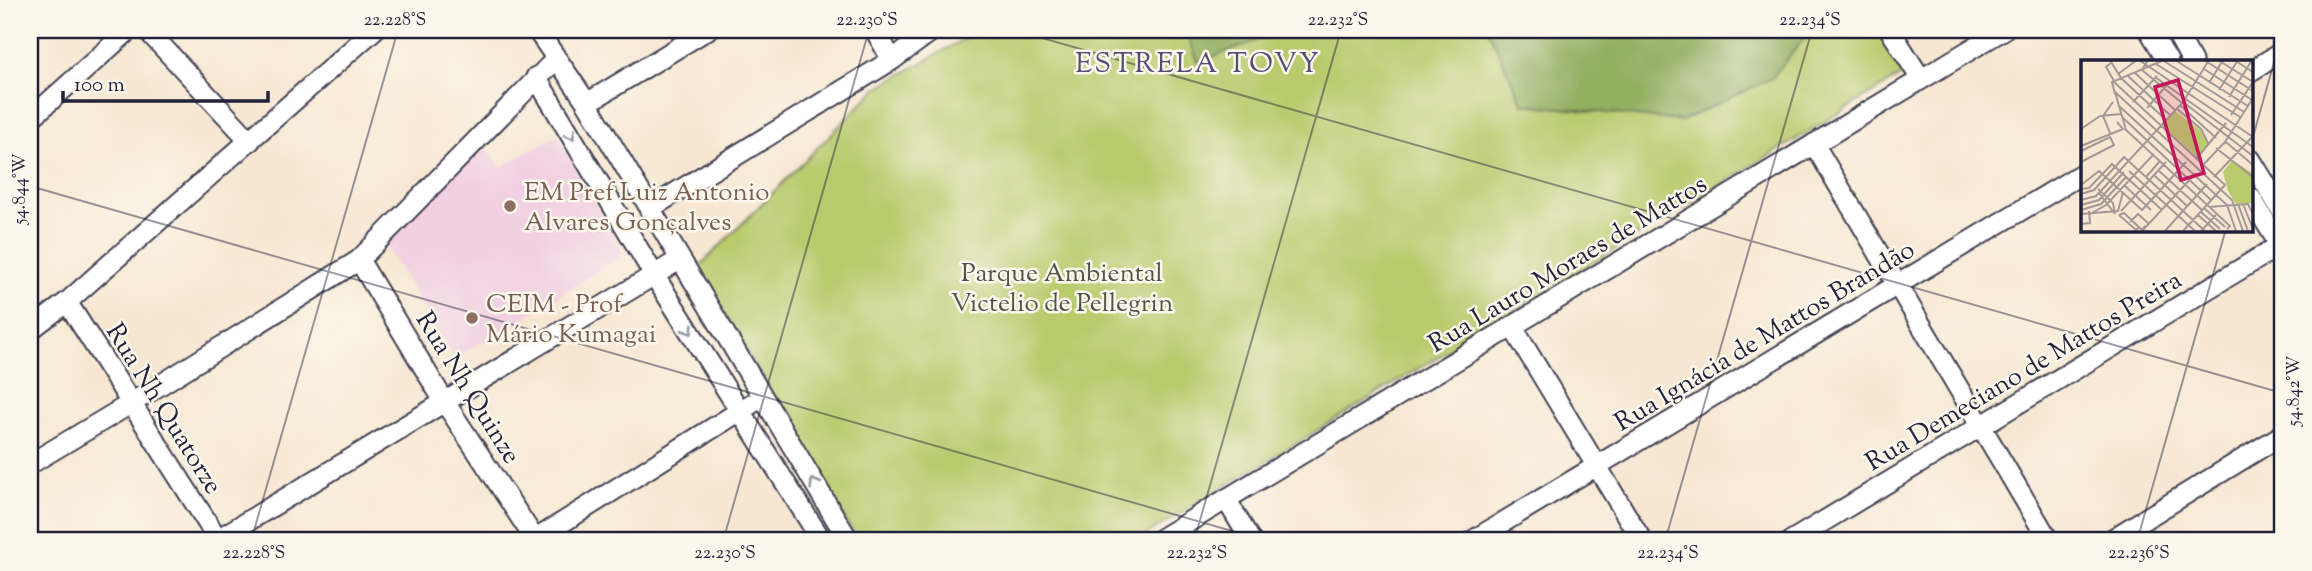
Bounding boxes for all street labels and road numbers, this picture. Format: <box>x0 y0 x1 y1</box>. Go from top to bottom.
street label: Rua Lauro Moraes de Mattos <box>1422 167 1715 363</box>
street label: Rua Ignácia de Mattos Brandão <box>1608 233 1922 442</box>
street label: Rua Demeciano de Mattos Preira <box>1859 263 2189 482</box>
street label: Rua Nh Quinze <box>405 305 529 472</box>
street label: Rua Nh Quatorze <box>95 317 230 502</box>

